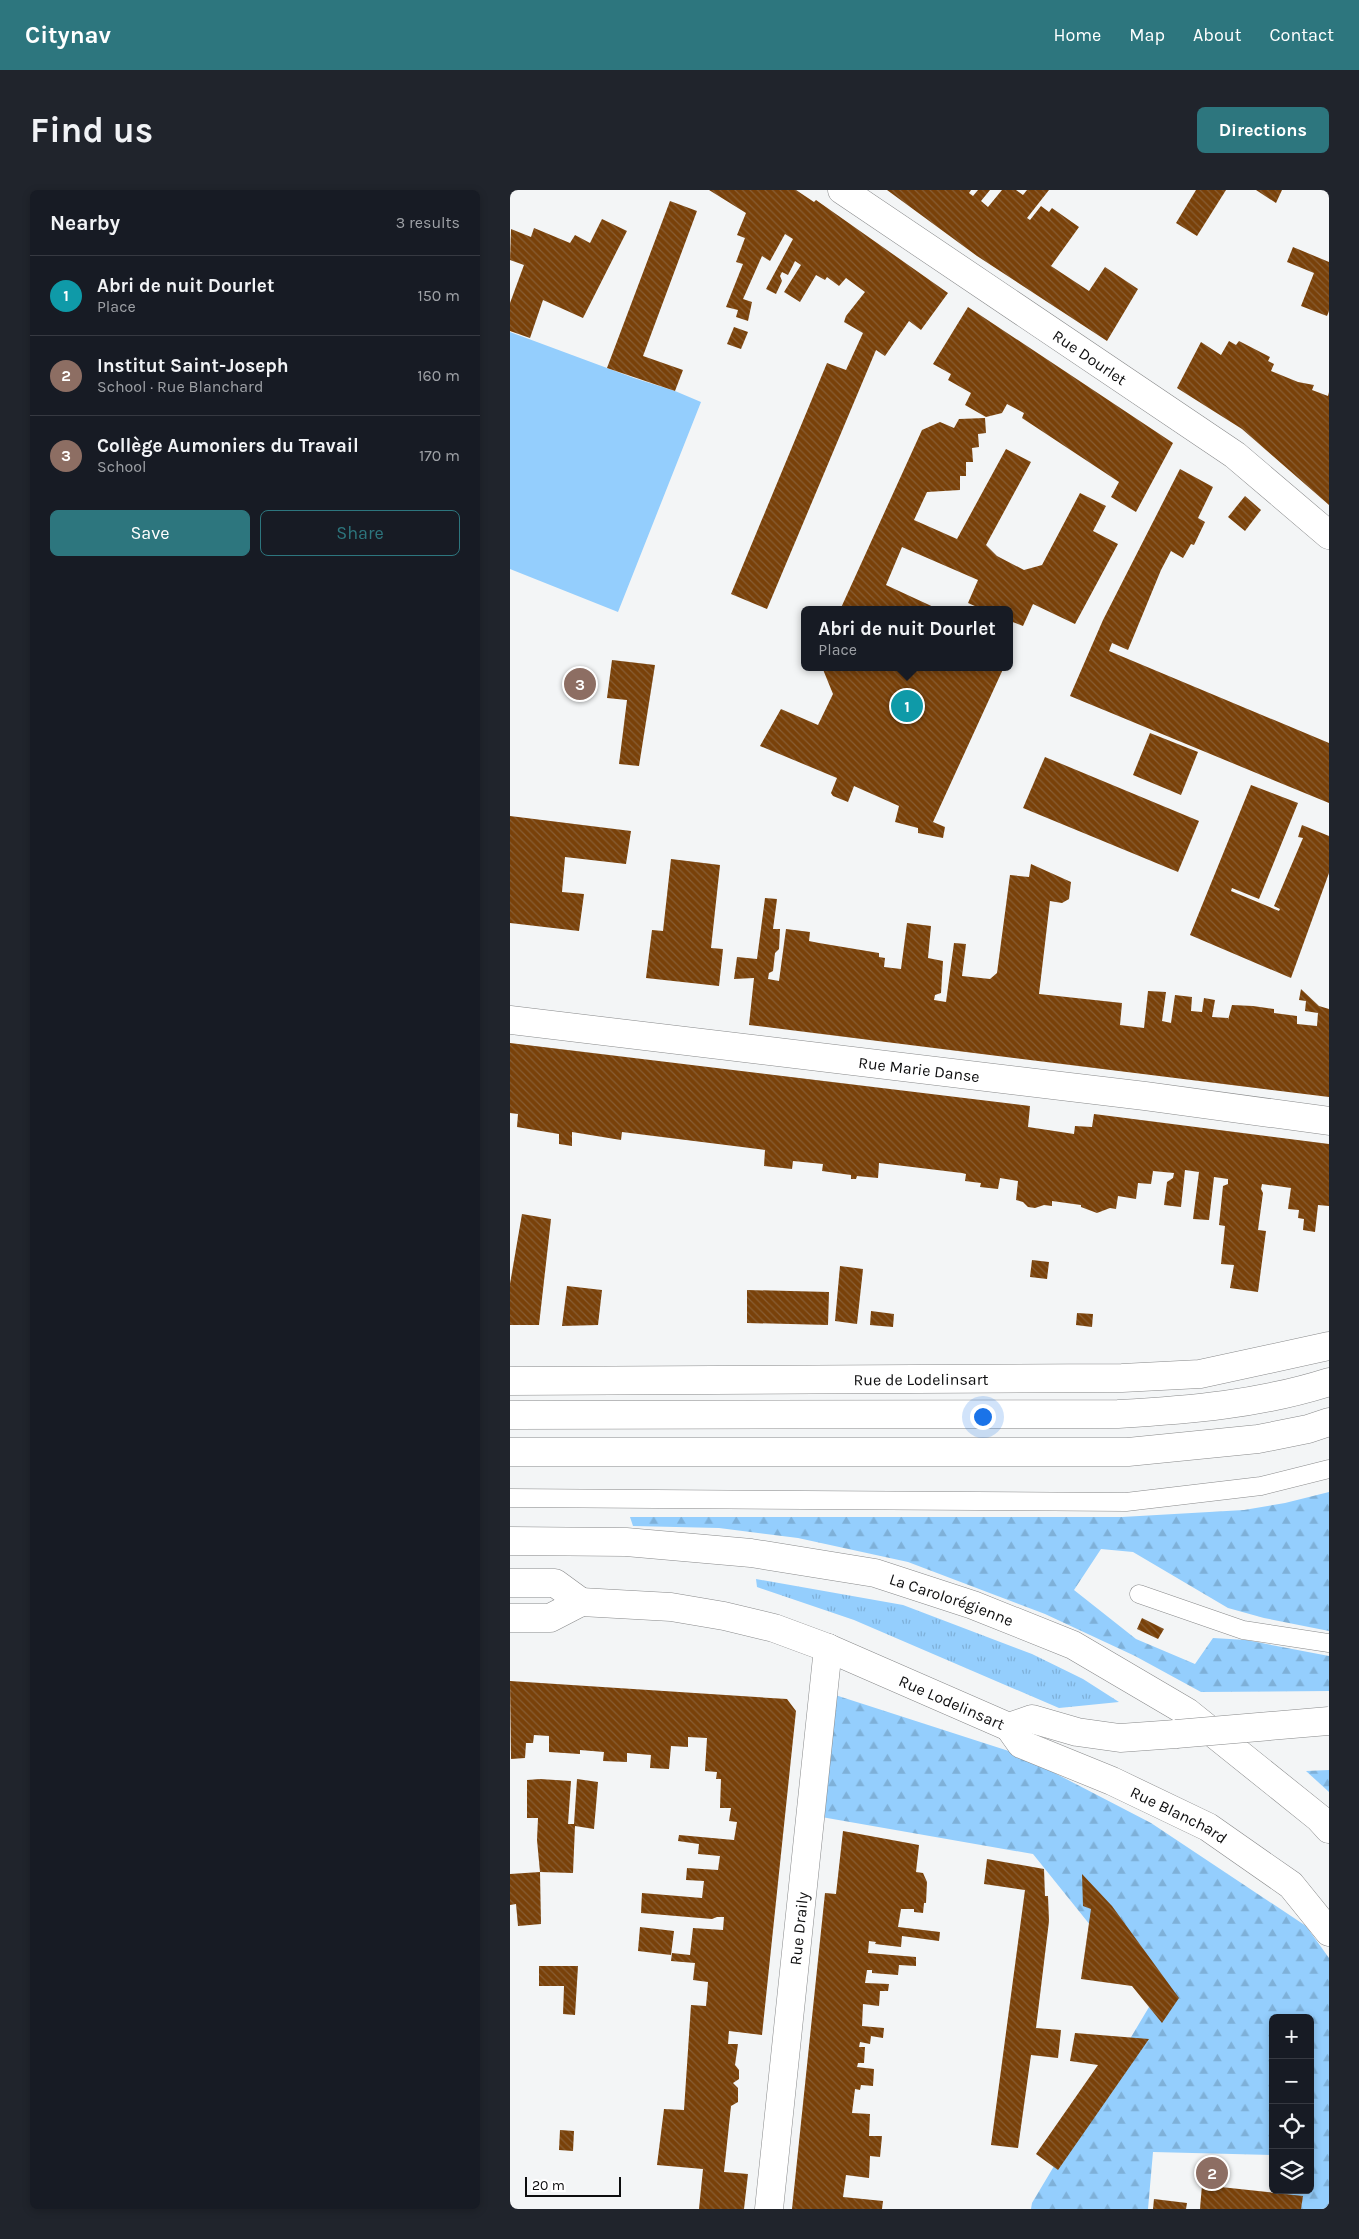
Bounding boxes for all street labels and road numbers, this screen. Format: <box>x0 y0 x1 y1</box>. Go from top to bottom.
street label: Rue Dourlet <box>1049 326 1130 389</box>
street label: Rue Marie Danse <box>857 1053 981 1086</box>
street label: Rue de Lodelinsart <box>853 1370 989 1389</box>
street label: La Carolorégienne <box>887 1569 1016 1630</box>
street label: Rue Lodelinsart <box>896 1671 1007 1734</box>
street label: Rue Blanchard <box>1127 1782 1231 1848</box>
street label: Rue Draily <box>786 1891 812 1966</box>

